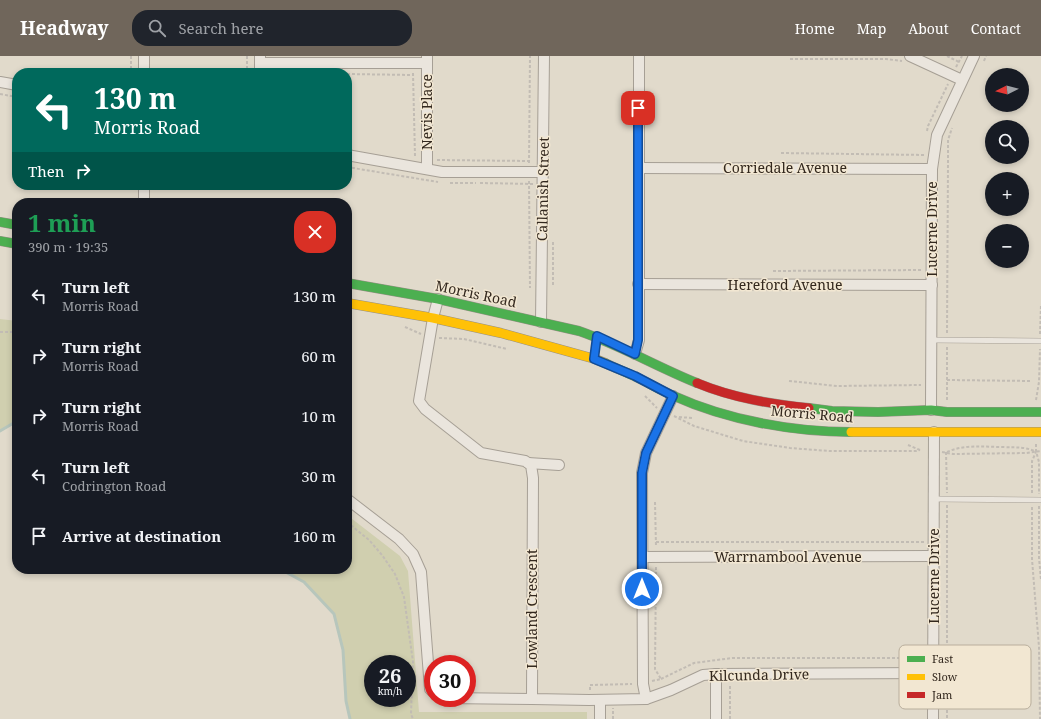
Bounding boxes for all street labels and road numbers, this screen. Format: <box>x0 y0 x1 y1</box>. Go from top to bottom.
street label: Nevis Place <box>417 74 436 150</box>
street label: Callanish Street <box>532 137 553 241</box>
street label: Corriedale Avenue <box>723 158 847 177</box>
street label: Lucerne Drive <box>922 181 941 277</box>
street label: Hereford Avenue <box>728 275 842 294</box>
street label: Morris Road <box>434 276 519 311</box>
street label: Morris Road <box>770 400 854 427</box>
street label: Lucerne Drive <box>924 528 943 624</box>
street label: Warrnambool Avenue <box>714 547 862 566</box>
street label: Lowland Crescent <box>522 549 541 669</box>
street label: Kilcunda Drive <box>709 664 809 685</box>

